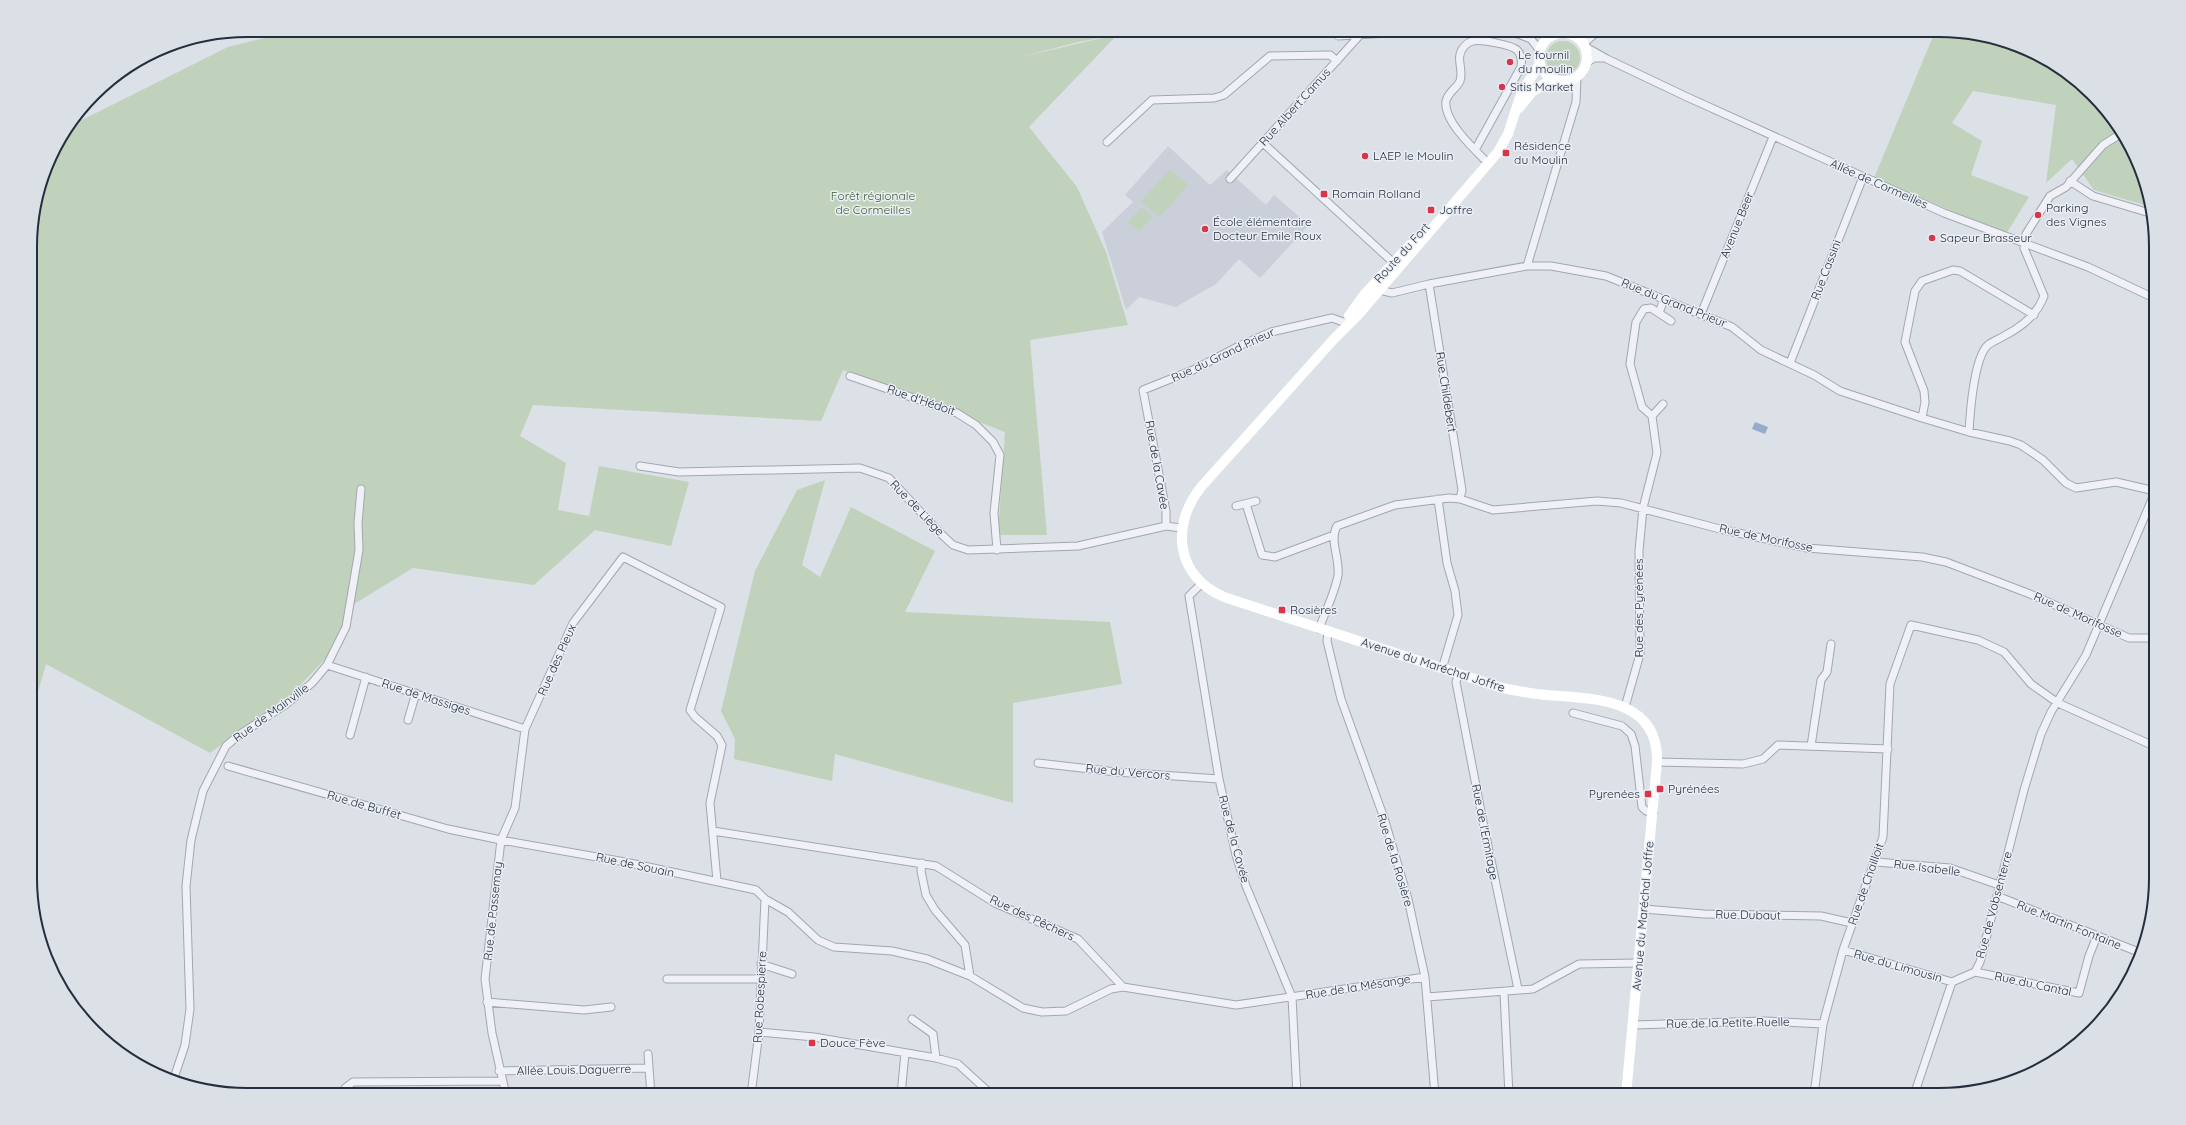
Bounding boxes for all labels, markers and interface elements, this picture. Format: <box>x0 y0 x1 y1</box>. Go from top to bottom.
place label: Le fournil du moulin <box>1518 47 1573 76</box>
marker: Le fournil du moulin <box>1505 57 1515 67</box>
street label: Rue Albert Camus <box>1256 64 1334 149</box>
place label: Sitis Market <box>1510 79 1574 94</box>
marker: Sitis Market <box>1497 82 1507 92</box>
place label: Résidence du Moulin <box>1514 138 1571 167</box>
place label: LAEP le Moulin <box>1373 148 1453 163</box>
marker: Résidence du Moulin <box>1501 148 1511 158</box>
marker: LAEP le Moulin <box>1360 151 1370 161</box>
street label: Allée de Cormeilles <box>1828 155 1931 212</box>
place label: Romain Rolland <box>1332 186 1420 201</box>
park label: Forêt régionale de Cormeilles <box>831 188 915 217</box>
marker: Romain Rolland <box>1319 189 1329 199</box>
street label: Avenue Beer <box>1716 189 1757 260</box>
place label: Parking des Vignes <box>2046 200 2107 229</box>
place label: Joffre <box>1439 202 1473 217</box>
marker: Joffre <box>1426 205 1436 215</box>
marker: Parking des Vignes <box>2033 210 2043 220</box>
place label: École élémentaire Docteur Emile Roux <box>1213 214 1322 243</box>
street label: Route du Fort <box>1371 219 1433 286</box>
marker: École élémentaire Docteur Emile Roux <box>1200 224 1210 234</box>
place label: Sapeur Brasseur <box>1940 230 2032 245</box>
marker: Sapeur Brasseur <box>1927 233 1937 243</box>
street label: Rue Cassini <box>1807 238 1844 302</box>
street label: Rue du Grand Prieur <box>1619 275 1730 331</box>
street label: Rue du Grand Prieur <box>1169 324 1277 385</box>
street label: Rue Childebert <box>1433 351 1460 433</box>
street label: Rue d'Hédoit <box>885 381 957 418</box>
street label: Rue de la Cavée <box>1142 419 1173 511</box>
street label: Rue de Liège <box>887 477 948 539</box>
street label: Rue de Morifosse <box>1718 520 1815 555</box>
street label: Rue des Pyrénées <box>1631 558 1646 658</box>
street label: Rue de Morifosse <box>2031 588 2125 641</box>
place label: Rosières <box>1290 602 1337 617</box>
marker: Rosières <box>1277 605 1287 615</box>
street label: Rue des Pieux <box>534 621 579 698</box>
street label: Avenue du Maréchal Joffre <box>1359 634 1507 695</box>
street label: Rue de Massiges <box>380 675 473 718</box>
street label: Rue de Mainville <box>230 680 312 745</box>
street label: Rue du Vercors <box>1085 760 1171 783</box>
place label: Pyrénées <box>1668 781 1720 796</box>
street label: Rue de l'Ermitage <box>1469 783 1502 881</box>
marker: Pyrénées <box>1655 784 1665 794</box>
place label: Pyrenées <box>1589 786 1640 801</box>
street label: Rue de Buffet <box>325 787 403 822</box>
marker: Pyrenées <box>1643 789 1653 799</box>
street label: Rue de la Cavée <box>1216 793 1253 885</box>
street label: Rue de la Rosière <box>1374 811 1417 909</box>
street label: Avenue du Maréchal Joffre <box>1628 840 1657 992</box>
street label: Rue de Chailloit <box>1844 841 1887 927</box>
street label: Rue de Souain <box>595 849 676 880</box>
street label: Rue de Vobsenterre <box>1972 849 2015 960</box>
street label: Rue Isabelle <box>1893 856 1961 879</box>
street label: Rue de Passemay <box>480 861 505 961</box>
street label: Rue des Pêchers <box>988 891 1077 944</box>
street label: Rue Martin Fontaine <box>2015 897 2124 953</box>
street label: Rue Dubaut <box>1715 906 1781 923</box>
street label: Rue du Limousin <box>1852 946 1944 985</box>
street label: Rue Robespierre <box>750 950 769 1043</box>
street label: Rue du Cantal <box>1993 968 2073 999</box>
street label: Rue de la Mésange <box>1304 971 1412 1002</box>
street label: Rue de la Petite Ruelle <box>1666 1014 1790 1031</box>
place label: Douce Fève <box>820 1035 886 1050</box>
marker: Douce Fève <box>807 1038 817 1048</box>
street label: Allée Louis Daguerre <box>517 1061 632 1078</box>

